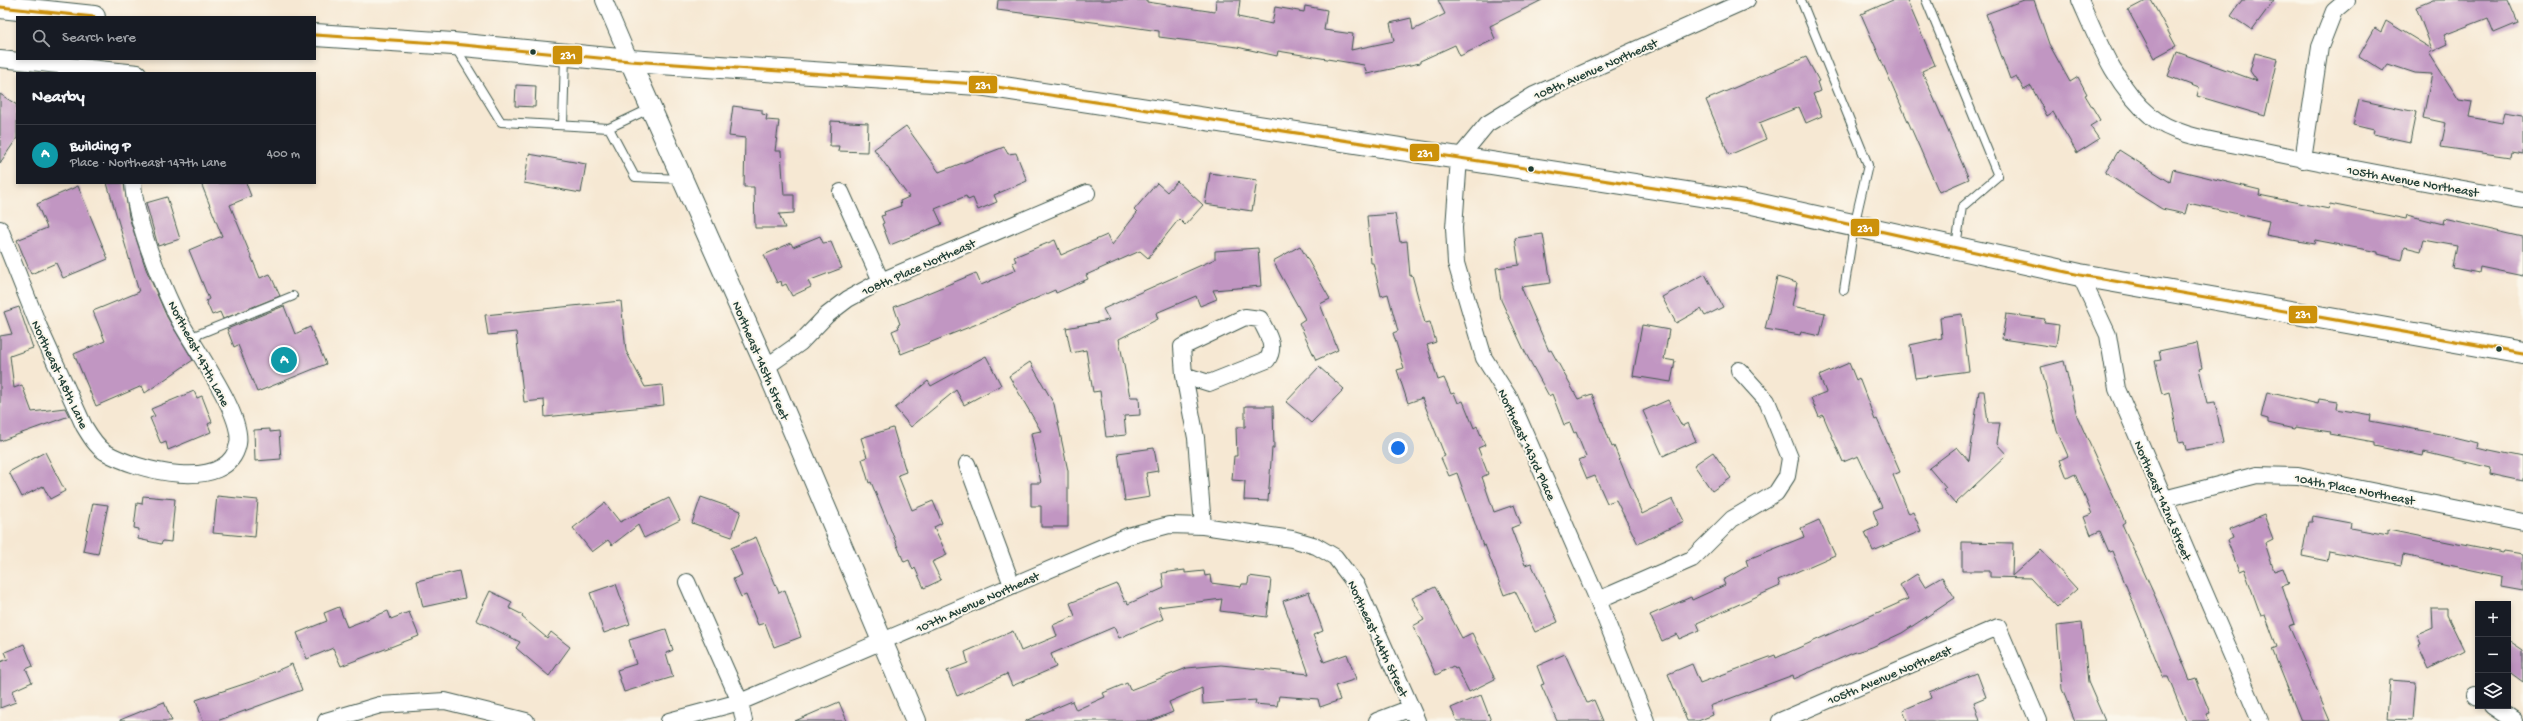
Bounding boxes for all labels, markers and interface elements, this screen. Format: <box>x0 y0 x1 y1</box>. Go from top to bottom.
search box <box>16 16 316 60</box>
icon: search <box>30 27 52 49</box>
text: Search here <box>62 29 136 47</box>
street label: 108th Avenue Northeast <box>1531 36 1662 105</box>
line badge: 231 <box>552 45 583 65</box>
unlabelled marker <box>528 47 538 57</box>
text: 231 <box>560 51 576 63</box>
line badge: 231 <box>968 75 998 94</box>
text: 231 <box>975 81 991 93</box>
text: Nearby <box>32 88 85 108</box>
text: Building P <box>70 138 131 156</box>
line badge: 231 <box>1409 143 1440 162</box>
text: A <box>41 147 49 162</box>
text: 400 m <box>267 147 300 162</box>
text: 231 <box>1417 149 1433 161</box>
text: Place · Northeast 147th Lane <box>70 156 226 171</box>
street label: 105th Avenue Northeast <box>2345 163 2481 202</box>
unlabelled marker <box>1526 164 1536 174</box>
line badge: 231 <box>1850 218 1880 237</box>
text: 231 <box>1857 224 1873 236</box>
street label: 108th Place Northeast <box>859 236 980 301</box>
street label: Northeast 147th Lane <box>164 299 232 410</box>
street label: Northeast 145th Street <box>728 299 792 424</box>
line badge: 231 <box>2288 305 2318 324</box>
text: 231 <box>2295 310 2311 322</box>
street label: Northeast 148th Lane <box>27 318 91 432</box>
unlabelled marker <box>2494 344 2504 354</box>
pin: A <box>271 345 297 375</box>
street label: Northeast 143rd Place <box>1493 387 1558 503</box>
your location <box>1388 438 1408 458</box>
street label: Northeast 142nd Street <box>2130 439 2194 565</box>
street label: 104th Place Northeast <box>2292 471 2417 510</box>
street label: 107th Avenue Northeast <box>913 569 1043 638</box>
street label: Northeast 144th Street <box>1343 578 1411 701</box>
map controls <box>2475 601 2511 709</box>
button: + <box>2475 601 2511 637</box>
button: − <box>2475 637 2511 673</box>
street label: 105th Avenue Northeast <box>1825 643 1956 710</box>
button: layers <box>2475 673 2511 709</box>

